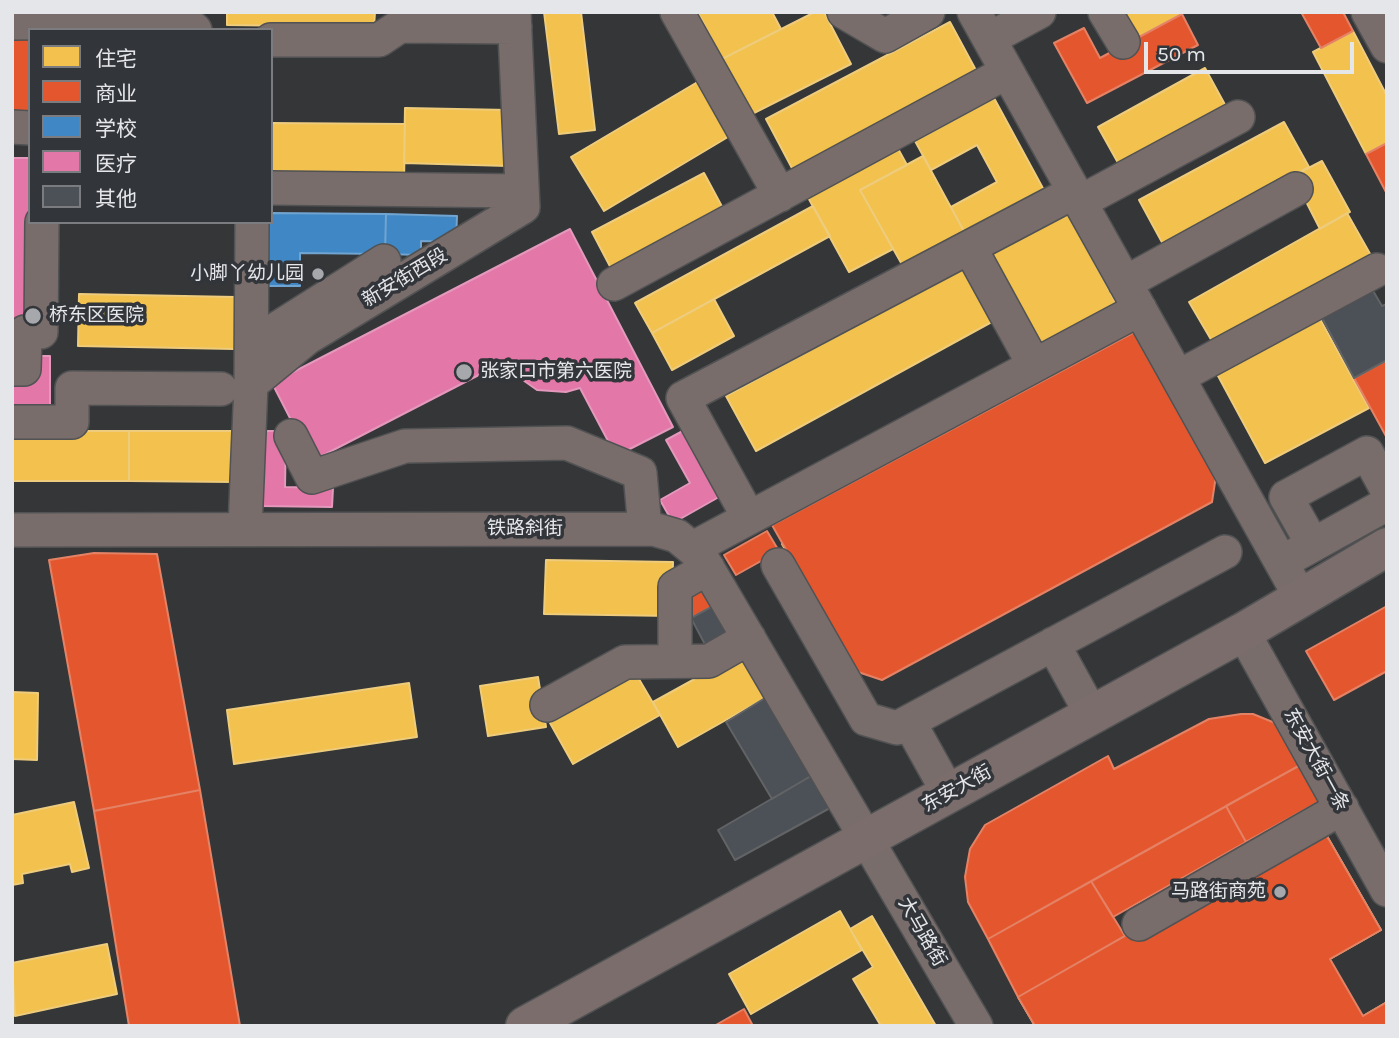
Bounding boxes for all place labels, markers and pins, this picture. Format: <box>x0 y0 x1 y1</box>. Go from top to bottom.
place label: 小脚丫幼儿园 <box>190 263 304 285</box>
marker: 小脚丫幼儿园 <box>310 266 326 282</box>
place label: 桥东区医院 <box>49 305 144 327</box>
marker: 桥东区医院 <box>23 306 43 326</box>
place label: 张家口市第六医院 <box>480 361 632 383</box>
marker: 张家口市第六医院 <box>454 362 474 382</box>
place label: 马路街商苑 <box>1171 881 1266 903</box>
marker: 马路街商苑 <box>1272 884 1288 900</box>

